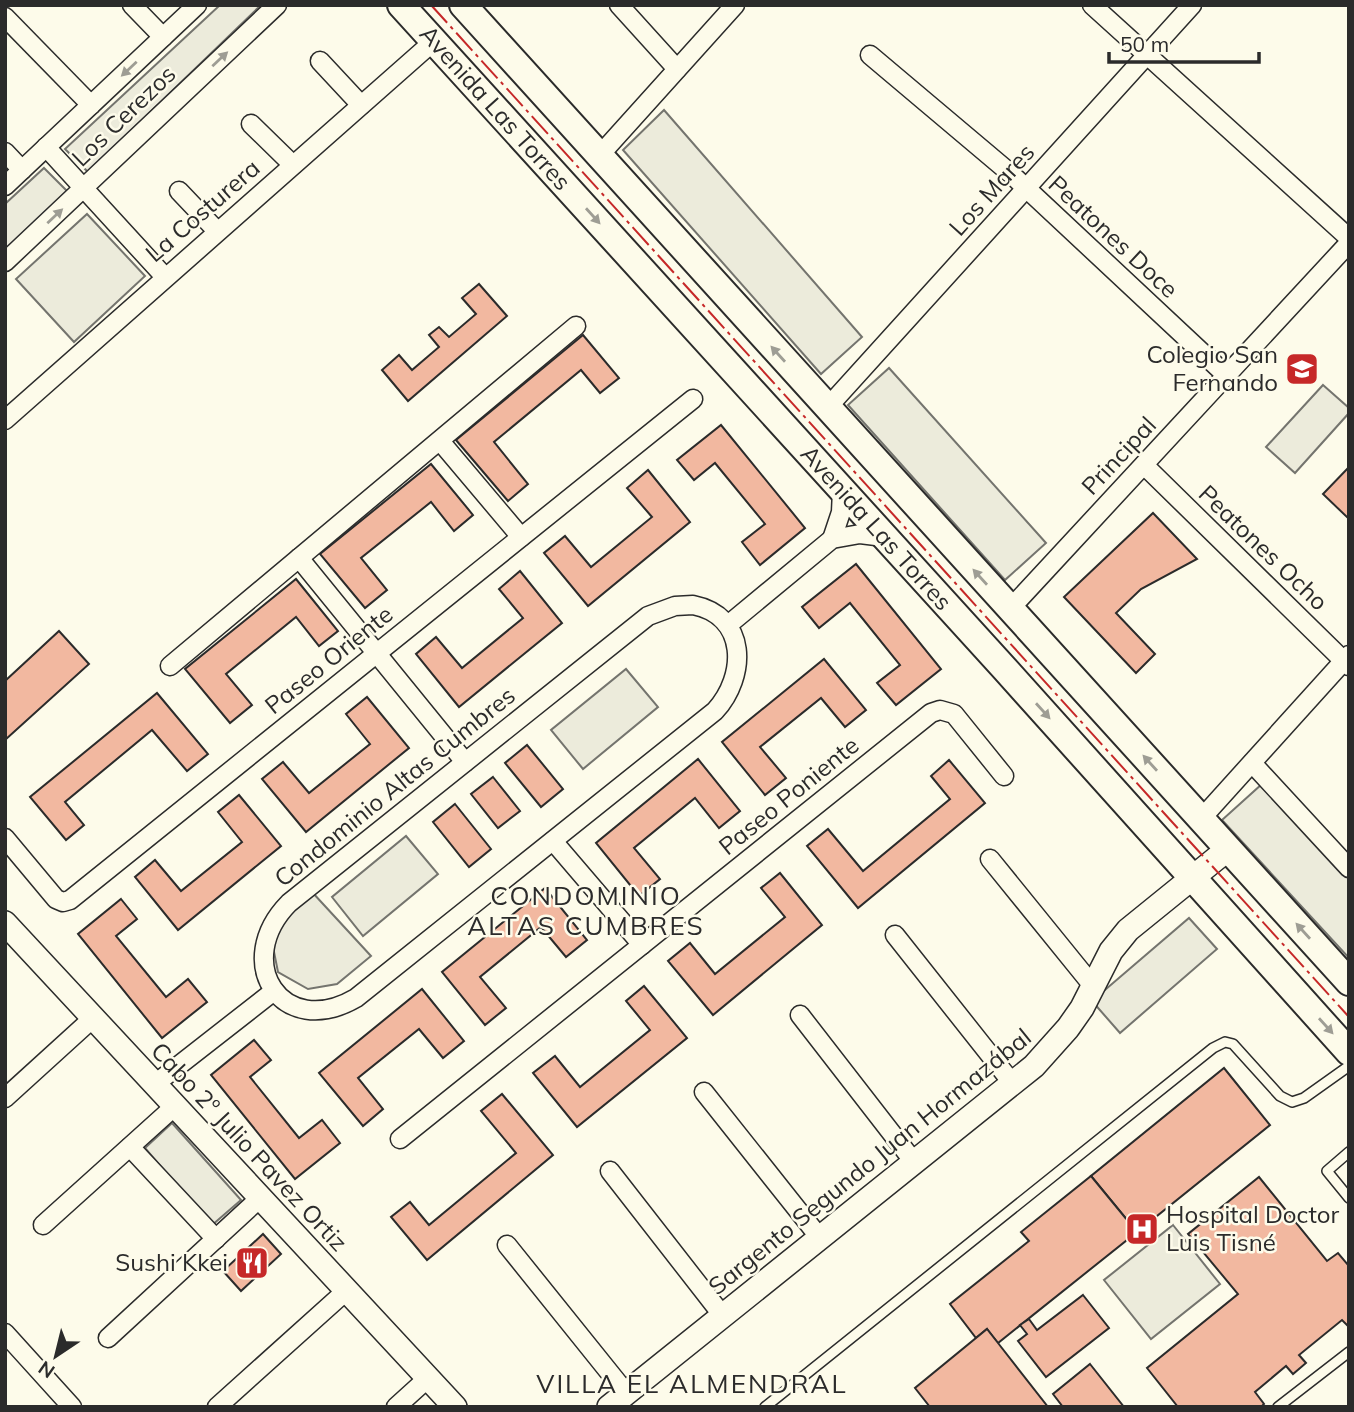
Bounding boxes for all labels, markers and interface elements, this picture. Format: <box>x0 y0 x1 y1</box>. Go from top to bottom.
street label: Avenida Las Torres <box>414 19 578 196</box>
scale bar <box>1109 21 1260 65</box>
text: 50 m <box>1120 31 1169 57</box>
one-way arrow <box>211 51 229 67</box>
street label: Los Cerezos <box>65 58 182 172</box>
one-way arrow <box>121 60 138 76</box>
street label: Los Mares <box>942 137 1040 241</box>
street label: La Costurera <box>139 152 266 268</box>
street label: Peatones Doce <box>1043 169 1185 304</box>
one-way arrow <box>585 207 601 225</box>
one-way arrow <box>46 208 63 224</box>
place label: Colegio San Fernando <box>1146 339 1278 397</box>
one-way arrow <box>770 345 786 363</box>
school or university icon: Colegio San Fernando <box>1283 350 1321 388</box>
street label: Principal <box>1075 410 1162 501</box>
street label: Avenida Las Torres <box>795 439 959 616</box>
street label: Peatones Ocho <box>1193 478 1335 616</box>
one-way arrow <box>973 569 989 586</box>
street label: Paseo Oriente <box>258 599 398 720</box>
street label: Condominio Altas Cumbres <box>268 680 521 893</box>
one-way arrow <box>1034 702 1050 719</box>
street label: Paseo Poniente <box>712 730 864 861</box>
one-way arrow <box>1142 754 1158 772</box>
district label: CONDOMINIO ALTAS CUMBRES <box>467 879 705 942</box>
one-way arrow <box>1295 922 1311 940</box>
one-way arrow <box>1317 1017 1333 1034</box>
street label: Sargento Segundo Juan Hormazábal <box>702 1022 1037 1301</box>
street label: Cabo 2º Julio Pavez Ortiz <box>145 1036 354 1257</box>
place label: Hospital Doctor Luis Tisné <box>1166 1199 1339 1257</box>
hospital icon: Hospital Doctor Luis Tisné <box>1123 1210 1161 1248</box>
restaurant icon: Sushi Kkei <box>233 1244 271 1282</box>
place label: Sushi Kkei <box>115 1247 228 1277</box>
north arrow <box>21 1321 91 1391</box>
text: N <box>33 1356 59 1384</box>
district label: VILLA EL ALMENDRAL <box>536 1367 848 1400</box>

